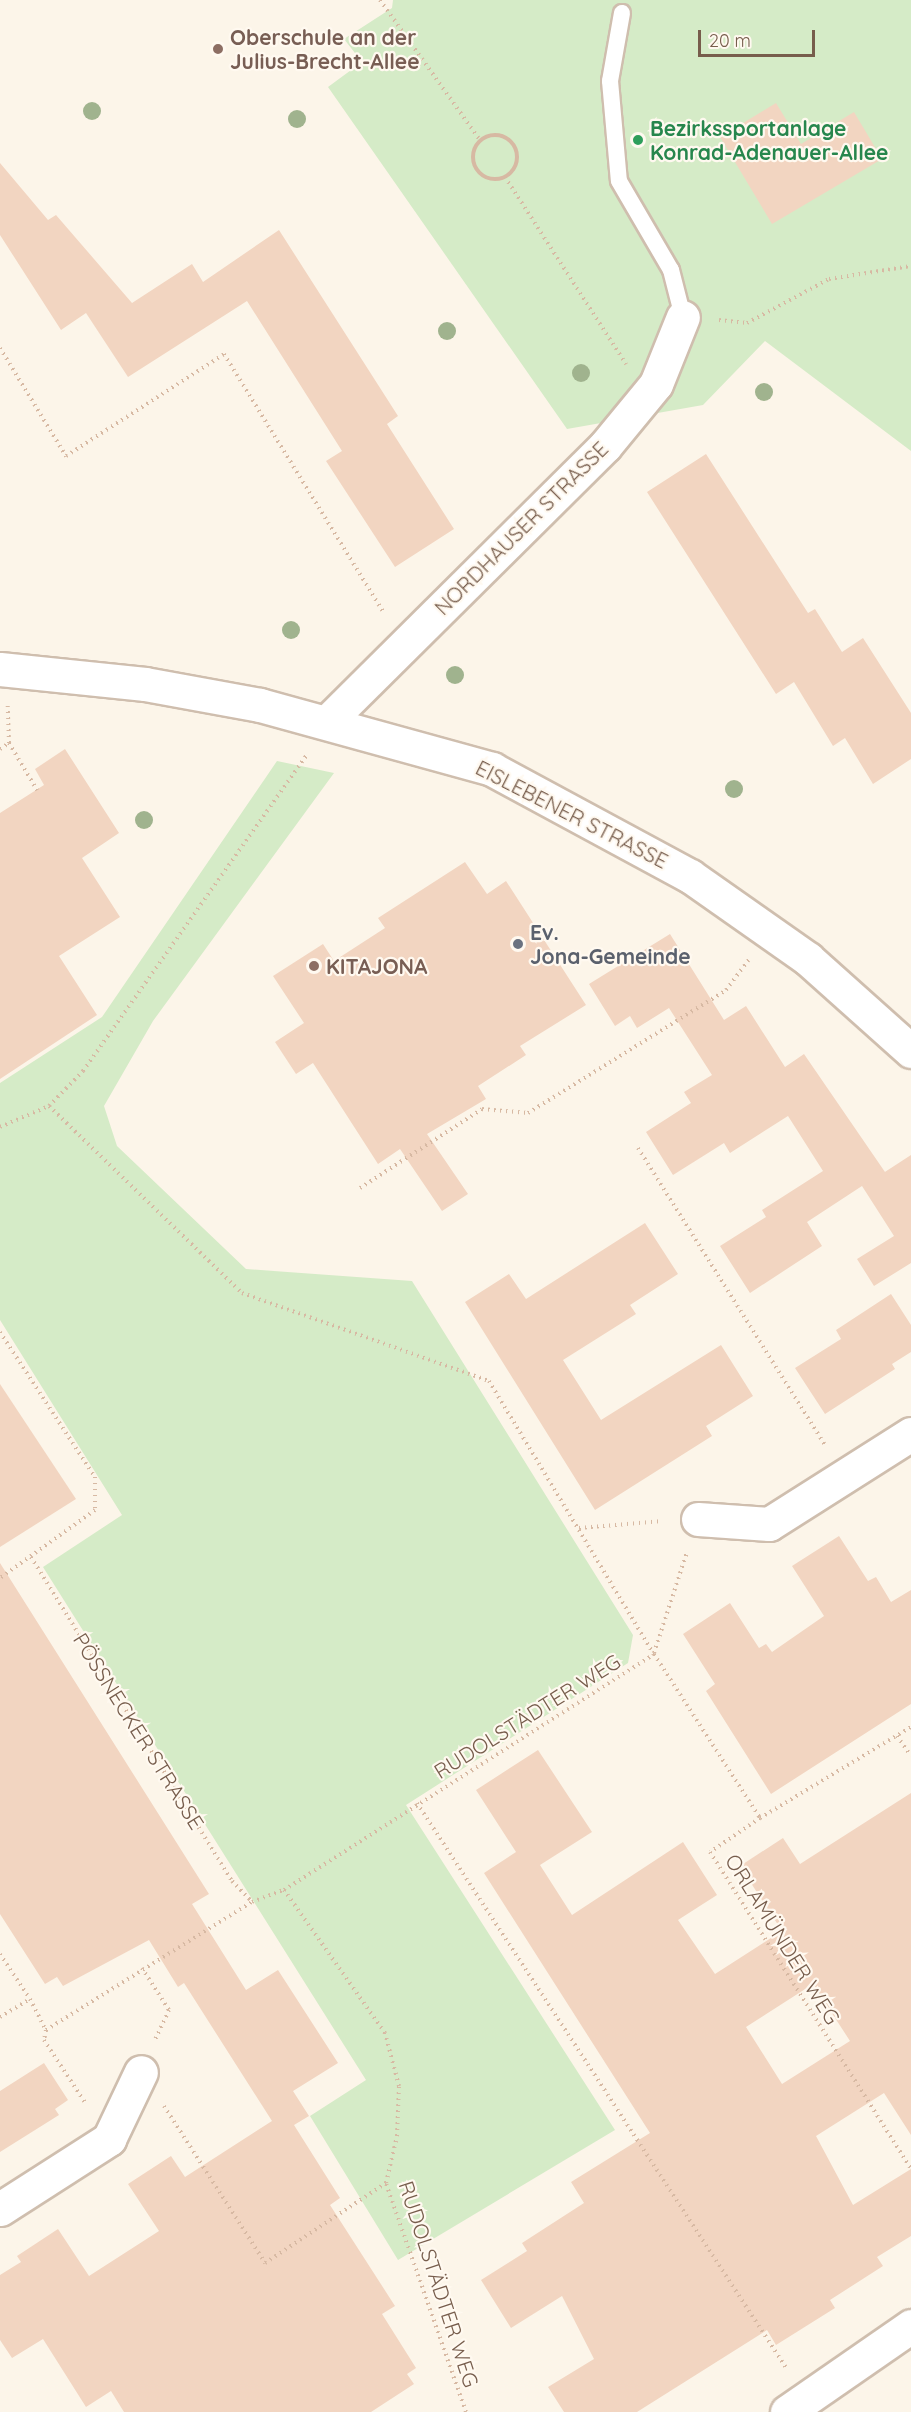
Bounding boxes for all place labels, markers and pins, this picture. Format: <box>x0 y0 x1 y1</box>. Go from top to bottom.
place label: Oberschule an der Julius-Brecht-Allee <box>230 24 420 74</box>
marker: Oberschule an der Julius-Brecht-Allee <box>211 42 225 56</box>
place label: Bezirkssportanlage Konrad-Adenauer-Allee <box>650 115 888 165</box>
marker: Bezirkssportanlage Konrad-Adenauer-Allee <box>631 133 645 147</box>
place label: Ev. Jona-Gemeinde <box>530 919 691 969</box>
marker: Ev. Jona-Gemeinde <box>511 937 525 951</box>
place label: KITAJONA <box>326 953 427 979</box>
marker: KITAJONA <box>307 959 321 973</box>

